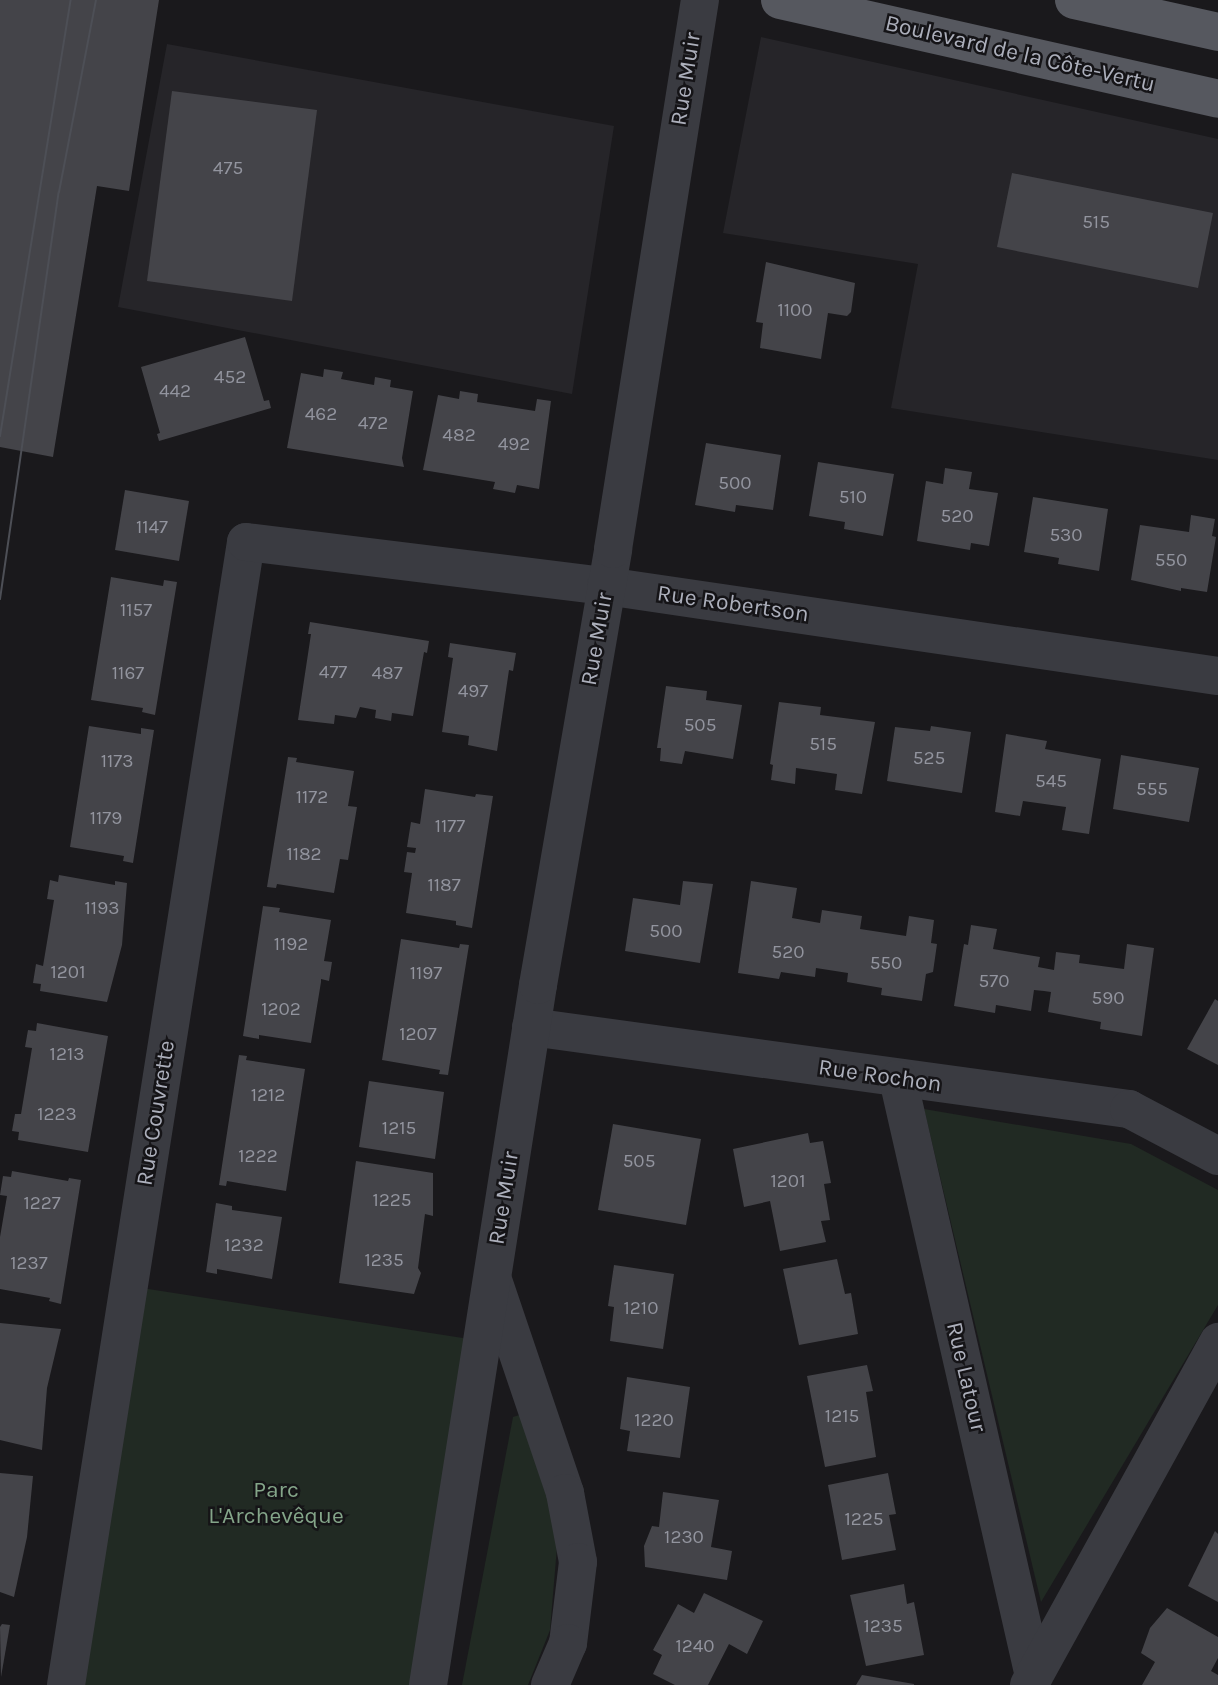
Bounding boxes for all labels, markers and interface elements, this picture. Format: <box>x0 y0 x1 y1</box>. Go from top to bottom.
street label: Boulevard de la Côte-Vertu <box>882 9 1158 99</box>
street label: Rue Muir <box>665 30 707 128</box>
house number: 475 <box>213 158 243 180</box>
house number: 515 <box>1082 212 1110 234</box>
house number: 1100 <box>777 300 813 322</box>
house number: 452 <box>214 367 246 389</box>
house number: 442 <box>159 381 191 403</box>
house number: 462 <box>305 404 337 426</box>
house number: 472 <box>358 413 388 435</box>
house number: 482 <box>442 425 476 447</box>
house number: 492 <box>498 434 530 456</box>
house number: 500 <box>718 473 752 495</box>
house number: 510 <box>839 487 867 509</box>
house number: 520 <box>940 506 974 528</box>
house number: 1147 <box>136 517 168 539</box>
house number: 530 <box>1049 525 1083 547</box>
house number: 550 <box>1155 550 1187 572</box>
street label: Rue Robertson <box>655 580 811 628</box>
street label: Rue Muir <box>575 590 619 688</box>
house number: 1157 <box>120 600 152 622</box>
house number: 477 <box>319 662 347 684</box>
house number: 1167 <box>112 663 144 685</box>
house number: 487 <box>371 663 403 685</box>
house number: 497 <box>458 681 488 703</box>
house number: 505 <box>684 715 716 737</box>
house number: 515 <box>809 734 837 756</box>
house number: 525 <box>913 748 945 770</box>
house number: 1173 <box>101 751 133 773</box>
house number: 545 <box>1035 771 1067 793</box>
house number: 555 <box>1136 779 1168 801</box>
house number: 1172 <box>296 787 328 809</box>
house number: 1179 <box>90 808 122 830</box>
house number: 1177 <box>435 816 465 838</box>
house number: 1182 <box>286 844 322 866</box>
house number: 1187 <box>427 875 461 897</box>
house number: 1193 <box>85 898 119 920</box>
house number: 500 <box>649 921 683 943</box>
house number: 1192 <box>274 934 308 956</box>
house number: 520 <box>771 942 805 964</box>
house number: 550 <box>870 953 902 975</box>
house number: 1201 <box>51 962 85 984</box>
house number: 1197 <box>410 963 442 985</box>
house number: 570 <box>979 971 1009 993</box>
house number: 590 <box>1091 988 1125 1010</box>
house number: 1202 <box>261 999 301 1021</box>
house number: 1207 <box>399 1024 437 1046</box>
street label: Rue Couvrette <box>131 1038 181 1188</box>
house number: 1213 <box>50 1044 84 1066</box>
street label: Rue Rochon <box>817 1054 943 1098</box>
house number: 1212 <box>251 1085 285 1107</box>
house number: 1223 <box>37 1104 77 1126</box>
house number: 1215 <box>382 1118 416 1140</box>
house number: 1222 <box>238 1146 278 1168</box>
street label: Rue Muir <box>483 1149 525 1247</box>
house number: 505 <box>623 1151 655 1173</box>
house number: 1201 <box>771 1171 805 1193</box>
house number: 1225 <box>372 1190 412 1212</box>
house number: 1227 <box>23 1193 61 1215</box>
house number: 1232 <box>224 1235 264 1257</box>
house number: 1235 <box>364 1250 404 1272</box>
house number: 1237 <box>10 1253 48 1275</box>
house number: 1210 <box>624 1298 658 1320</box>
street label: Rue Latour <box>940 1319 992 1435</box>
house number: 1215 <box>825 1406 859 1428</box>
house number: 1220 <box>634 1410 674 1432</box>
park label: Parc L'Archevêque <box>208 1476 344 1530</box>
house number: 1225 <box>844 1509 884 1531</box>
house number: 1230 <box>664 1527 704 1549</box>
house number: 1235 <box>863 1616 903 1638</box>
house number: 1240 <box>675 1636 715 1658</box>

